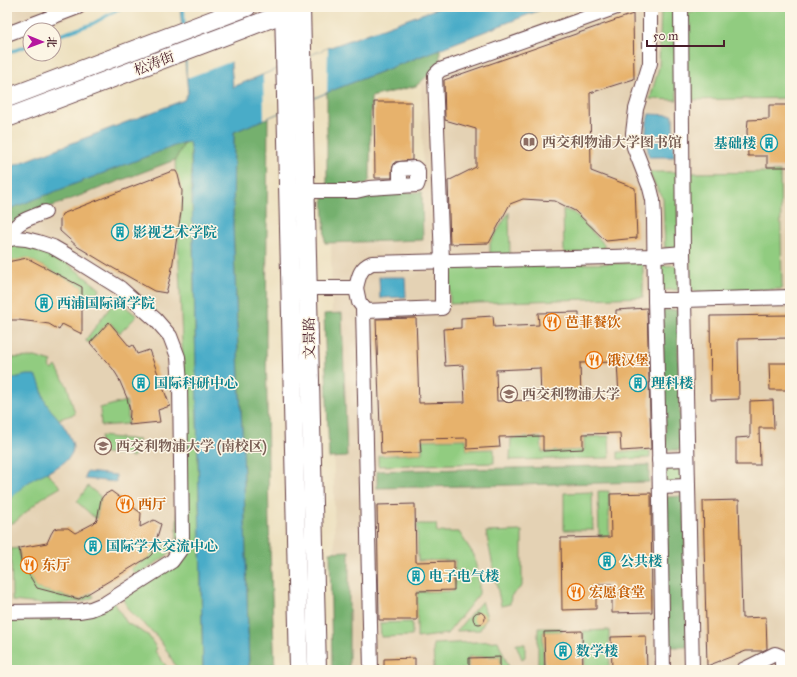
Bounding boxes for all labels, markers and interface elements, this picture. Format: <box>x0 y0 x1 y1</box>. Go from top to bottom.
north arrow <box>22 22 62 62</box>
scale bar <box>647 22 724 48</box>
text: 50 m <box>653 29 678 43</box>
text: 北 <box>45 37 58 48</box>
street label: 松涛街 <box>132 48 177 79</box>
library icon: 西交利物浦大学图书馆 <box>519 132 539 152</box>
building icon: 基础楼 <box>759 133 779 153</box>
place label: 西交利物浦大学图书馆 <box>542 134 682 151</box>
place label: 基础楼 <box>714 135 756 152</box>
building icon: 影视艺术学院 <box>110 222 130 242</box>
place label: 影视艺术学院 <box>133 224 217 241</box>
building icon: 西浦国际商学院 <box>34 293 54 313</box>
place label: 西浦国际商学院 <box>57 295 155 312</box>
restaurant icon: 芭菲餐饮 <box>542 312 562 332</box>
place label: 芭菲餐饮 <box>565 314 621 331</box>
street label: 文景路 <box>301 317 318 359</box>
restaurant icon: 饿汉堡 <box>584 350 604 370</box>
place label: 饿汉堡 <box>607 352 649 369</box>
building icon: 国际科研中心 <box>131 373 151 393</box>
building icon: 理科楼 <box>628 373 648 393</box>
place label: 国际科研中心 <box>154 375 238 392</box>
place label: 理科楼 <box>651 375 693 392</box>
school or university icon: 西交利物浦大学 <box>499 384 519 404</box>
place label: 西交利物浦大学 <box>522 386 620 403</box>
school or university icon: 西交利物浦大学 (南校区) <box>93 436 113 456</box>
place label: 西交利物浦大学 (南校区) <box>116 438 267 456</box>
restaurant icon: 西厅 <box>115 494 135 514</box>
place label: 西厅 <box>138 496 166 513</box>
building icon: 国际学术交流中心 <box>83 536 103 556</box>
place label: 国际学术交流中心 <box>106 538 218 555</box>
building icon: 公共楼 <box>597 551 617 571</box>
place label: 公共楼 <box>620 553 662 570</box>
restaurant icon: 东厅 <box>19 555 39 575</box>
place label: 东厅 <box>42 557 70 574</box>
building icon: 电子电气楼 <box>406 566 426 586</box>
place label: 电子电气楼 <box>429 568 499 585</box>
restaurant icon: 宏愿食堂 <box>566 582 586 602</box>
place label: 宏愿食堂 <box>589 584 645 601</box>
building icon: 数学楼 <box>553 641 573 661</box>
place label: 数学楼 <box>576 643 618 660</box>

